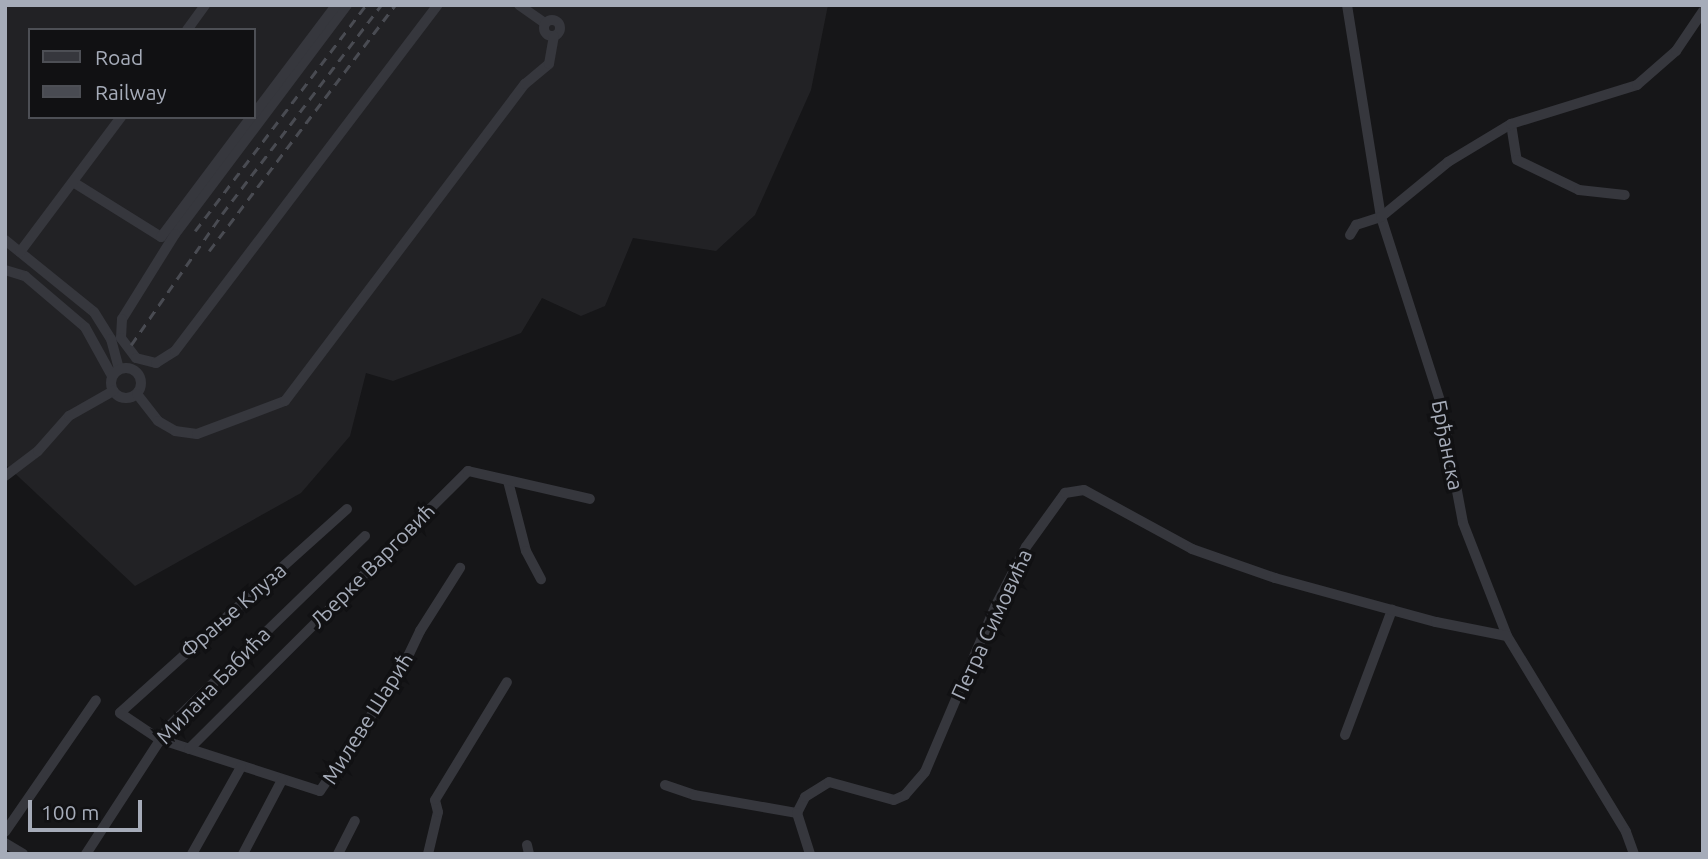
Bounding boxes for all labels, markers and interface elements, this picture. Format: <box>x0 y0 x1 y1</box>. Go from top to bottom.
legend <box>28 28 256 119</box>
text: Road <box>95 45 143 69</box>
text: Railway <box>95 80 167 104</box>
street label: Брђанска <box>1427 398 1469 492</box>
street label: Љерке Варговић <box>305 498 439 632</box>
street label: Петра Симовића <box>945 545 1037 703</box>
street label: Фрање Клуза <box>175 557 291 663</box>
street label: Милана Бабића <box>151 621 275 749</box>
street label: Милеве Шарић <box>316 648 418 788</box>
scale bar <box>32 786 145 830</box>
text: 100 m <box>41 800 99 824</box>

